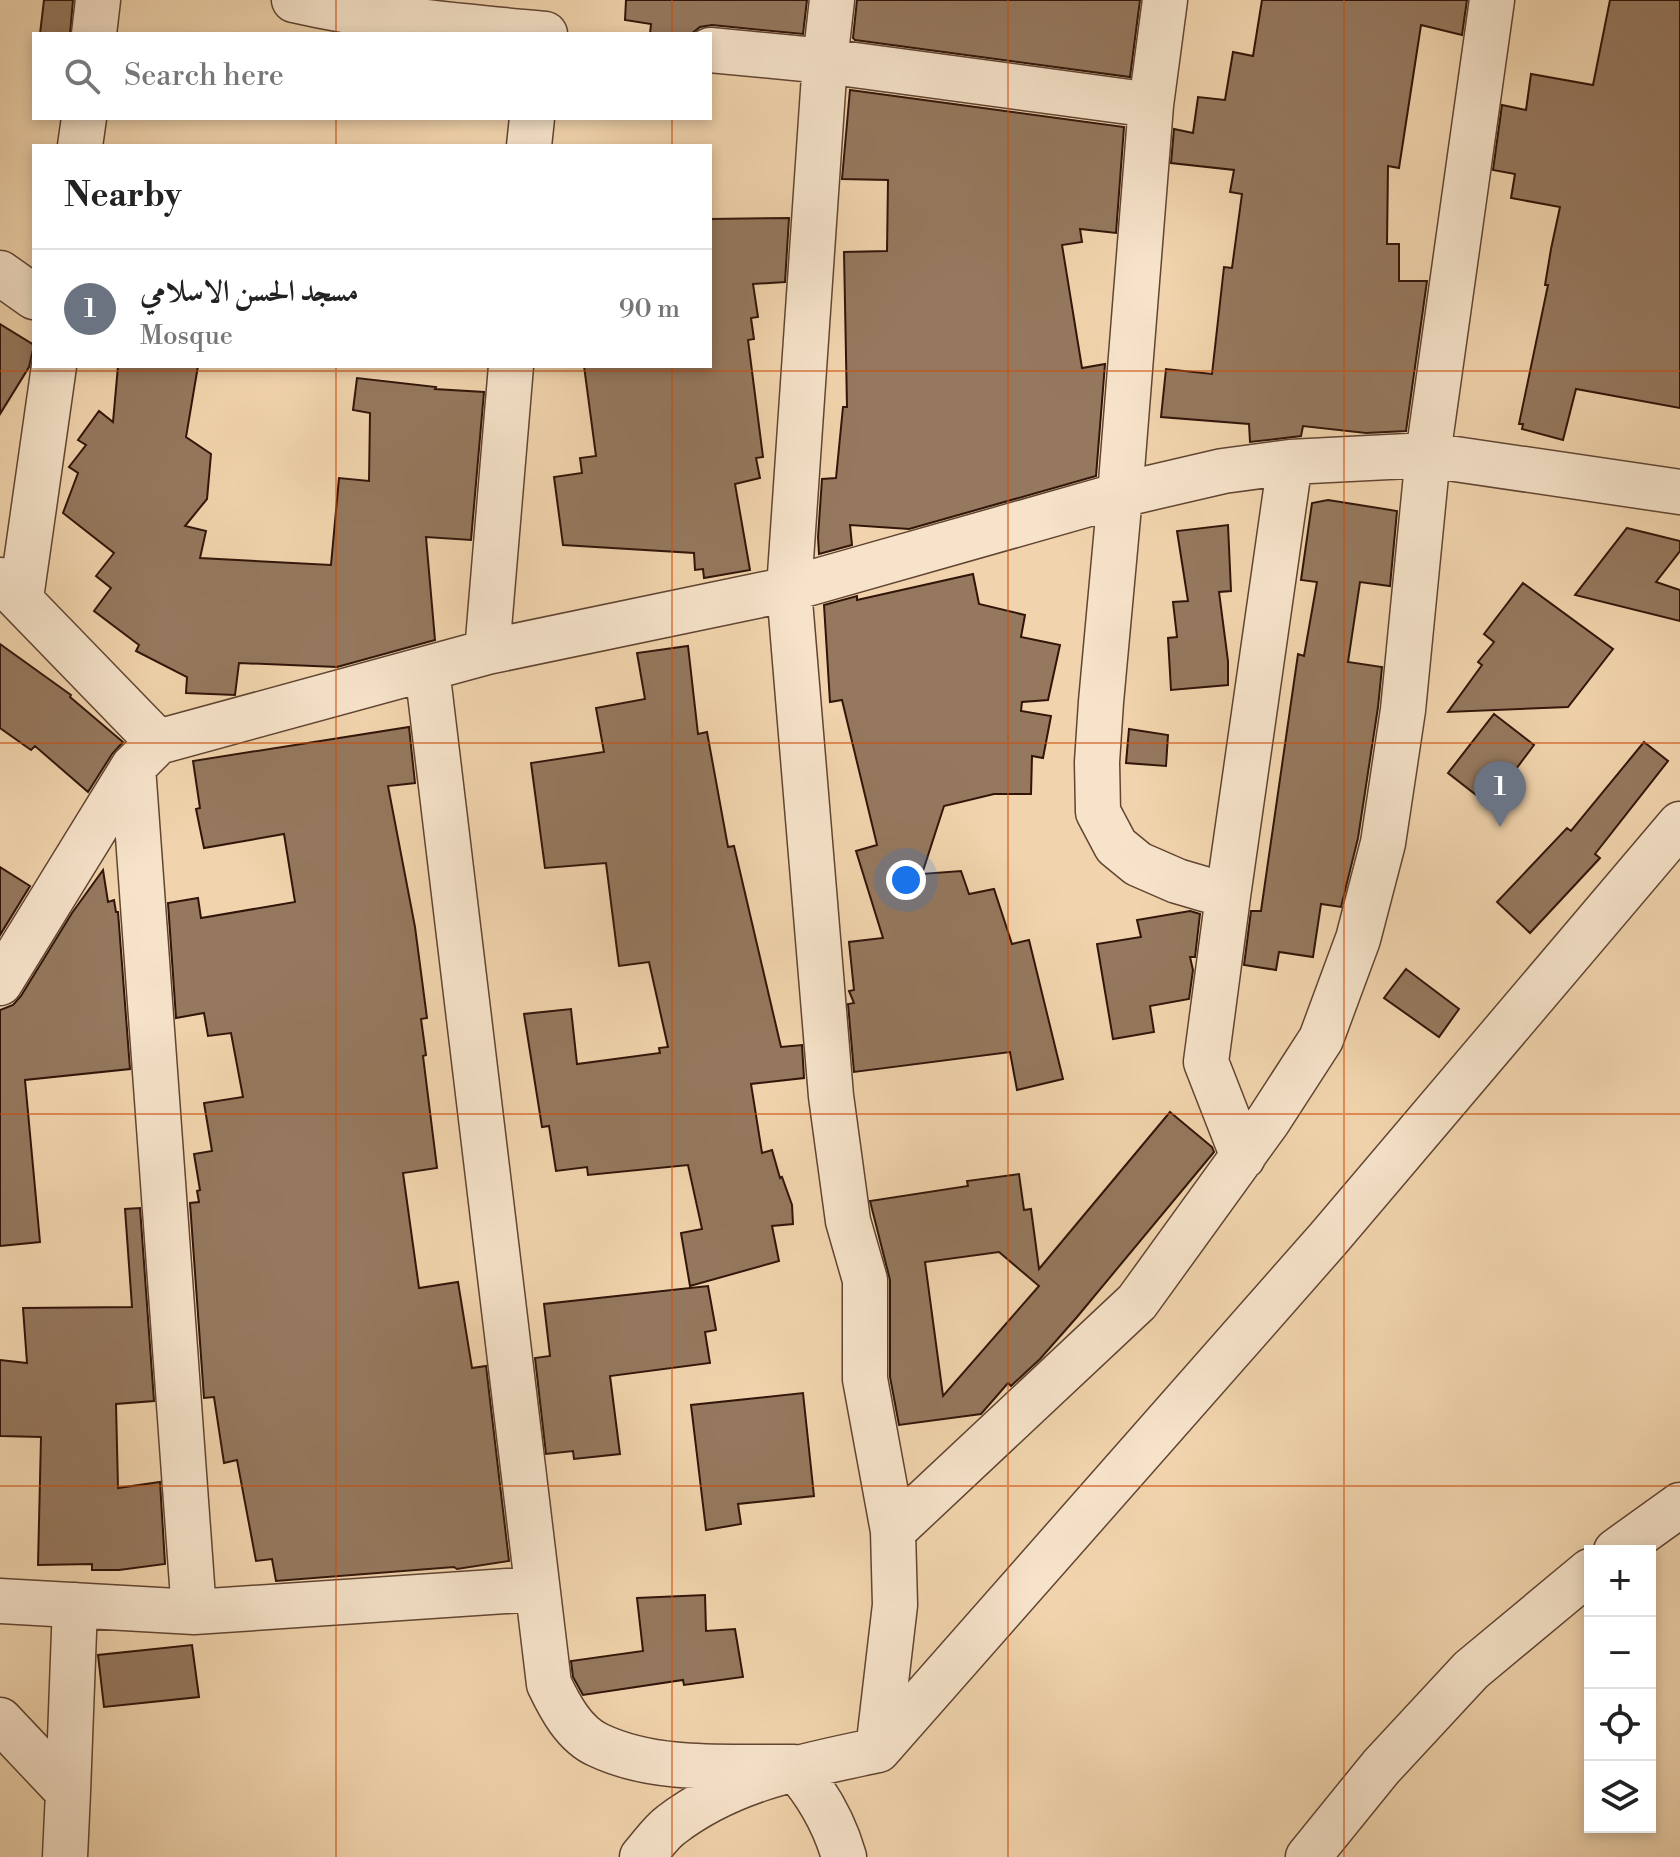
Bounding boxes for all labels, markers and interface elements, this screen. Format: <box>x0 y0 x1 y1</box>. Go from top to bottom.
search box <box>32 32 712 120</box>
icon: search <box>60 54 104 98</box>
text: Search here <box>124 57 284 95</box>
text: Nearby <box>64 175 182 217</box>
text: مسجد الحسن الاسلامي <box>140 273 359 311</box>
text: 1 <box>84 293 96 325</box>
text: 90 m <box>619 293 680 325</box>
text: Mosque <box>140 320 233 352</box>
pin: 1 <box>1474 761 1526 827</box>
your location <box>886 860 926 900</box>
map controls <box>1584 1545 1656 1833</box>
button: + <box>1584 1545 1656 1617</box>
button: − <box>1584 1617 1656 1689</box>
button: locate <box>1584 1689 1656 1761</box>
button: layers <box>1584 1761 1656 1833</box>

